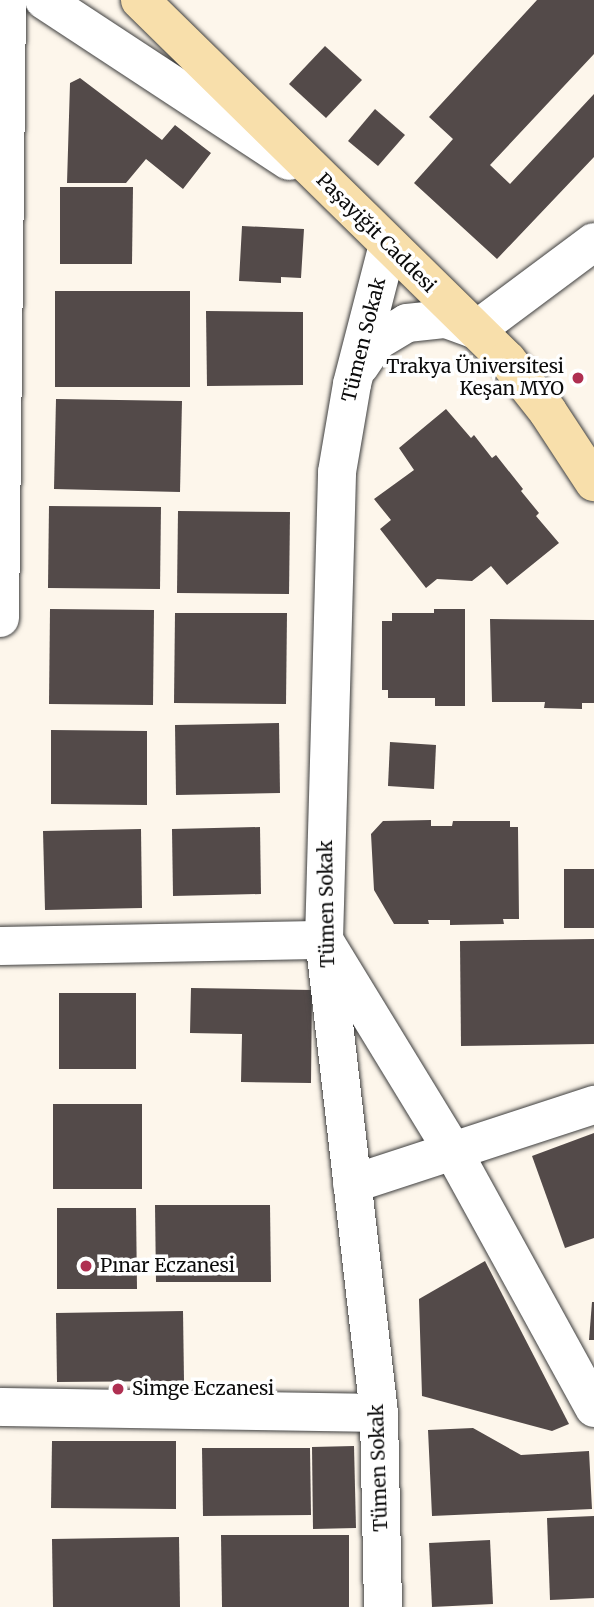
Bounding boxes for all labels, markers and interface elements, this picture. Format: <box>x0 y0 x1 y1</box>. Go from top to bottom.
street label: Paşayiğit Caddesi <box>312 169 440 297</box>
street label: Tümen Sokak <box>338 275 390 405</box>
place label: Trakya Üniversitesi Keşan MYO <box>386 356 564 400</box>
marker: Trakya Üniversitesi Keşan MYO <box>570 370 586 386</box>
street label: Tümen Sokak <box>314 840 340 968</box>
place label: Pınar Eczanesi <box>100 1255 235 1277</box>
marker: Pınar Eczanesi <box>78 1258 94 1274</box>
place label: Simge Eczanesi <box>132 1378 274 1400</box>
marker: Simge Eczanesi <box>110 1381 126 1397</box>
street label: Tümen Sokak <box>365 1404 393 1532</box>

